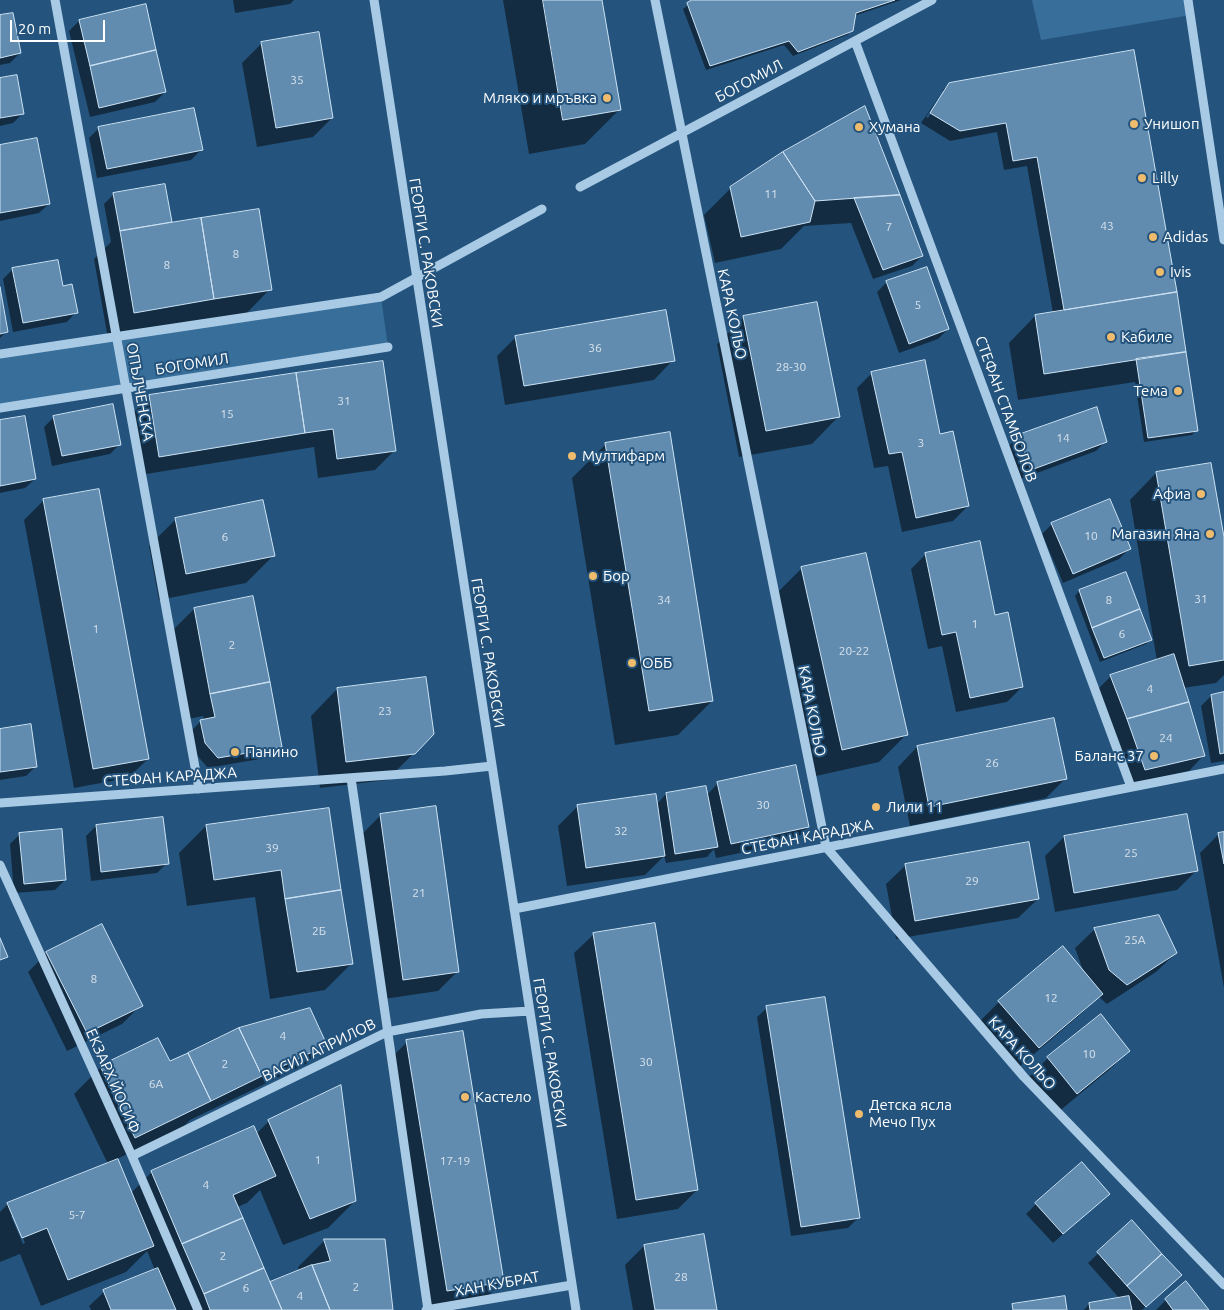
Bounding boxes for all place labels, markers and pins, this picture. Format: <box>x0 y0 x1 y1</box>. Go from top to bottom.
place label: Мляко и мръвка <box>483 89 597 107</box>
marker: Мляко и мръвка <box>601 92 613 104</box>
place label: Унишоп <box>1144 115 1199 133</box>
place label: Хумана <box>869 118 921 136</box>
marker: Унишоп <box>1128 118 1140 130</box>
marker: Хумана <box>853 121 865 133</box>
place label: Lilly <box>1152 169 1178 187</box>
marker: Lilly <box>1136 172 1148 184</box>
place label: Adidas <box>1163 228 1208 246</box>
marker: Adidas <box>1147 231 1159 243</box>
place label: Ivis <box>1170 263 1191 281</box>
marker: Ivis <box>1154 266 1166 278</box>
place label: Кабиле <box>1121 328 1173 346</box>
marker: Кабиле <box>1105 331 1117 343</box>
place label: Тема <box>1133 382 1168 400</box>
marker: Тема <box>1172 385 1184 397</box>
place label: Мултифарм <box>582 447 665 465</box>
marker: Мултифарм <box>566 450 578 462</box>
place label: Афиа <box>1153 485 1191 503</box>
marker: Афиа <box>1195 488 1207 500</box>
place label: Магазин Яна <box>1111 525 1200 543</box>
marker: Магазин Яна <box>1204 528 1216 540</box>
place label: Бор <box>603 567 630 585</box>
marker: Бор <box>587 570 599 582</box>
place label: ОББ <box>642 654 672 672</box>
marker: ОББ <box>626 657 638 669</box>
place label: Панино <box>245 743 298 761</box>
marker: Панино <box>229 746 241 758</box>
place label: Баланс 37 <box>1074 747 1144 765</box>
marker: Баланс 37 <box>1148 750 1160 762</box>
place label: Лили 11 <box>886 798 943 816</box>
marker: Лили 11 <box>870 801 882 813</box>
place label: Кастело <box>475 1088 531 1106</box>
marker: Кастело <box>459 1091 471 1103</box>
place label: Детска ясла Мечо Пух <box>869 1096 952 1131</box>
marker: Детска ясла Мечо Пух <box>853 1108 865 1120</box>

